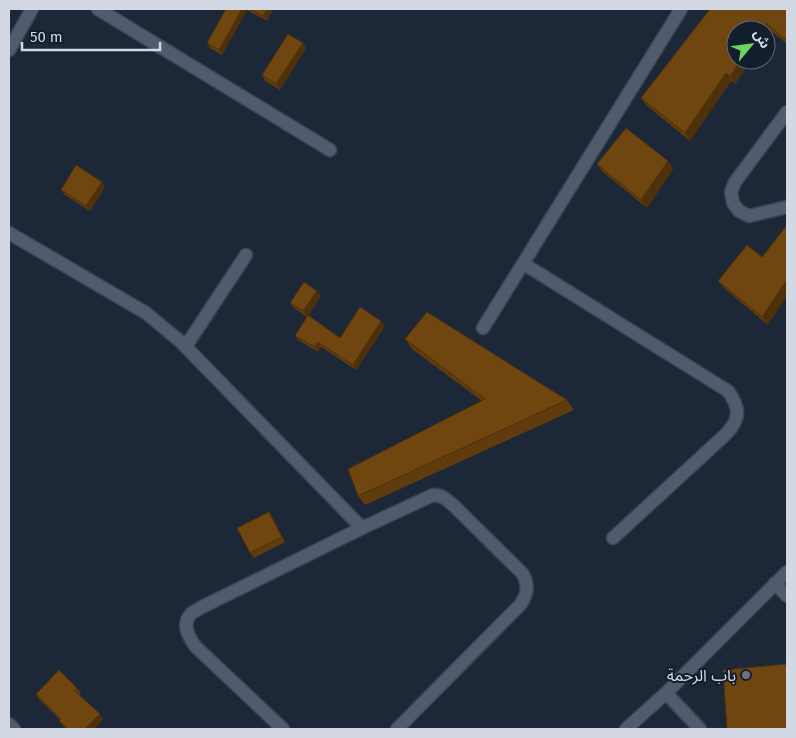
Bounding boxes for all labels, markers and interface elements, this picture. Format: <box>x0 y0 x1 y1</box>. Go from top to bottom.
scale bar <box>22 20 160 52</box>
north arrow <box>726 20 776 70</box>
text: ش <box>750 26 774 51</box>
text: 50 m <box>30 28 63 46</box>
place label: باب الرحمة <box>667 666 736 685</box>
marker: باب الرحمة <box>740 669 752 681</box>

